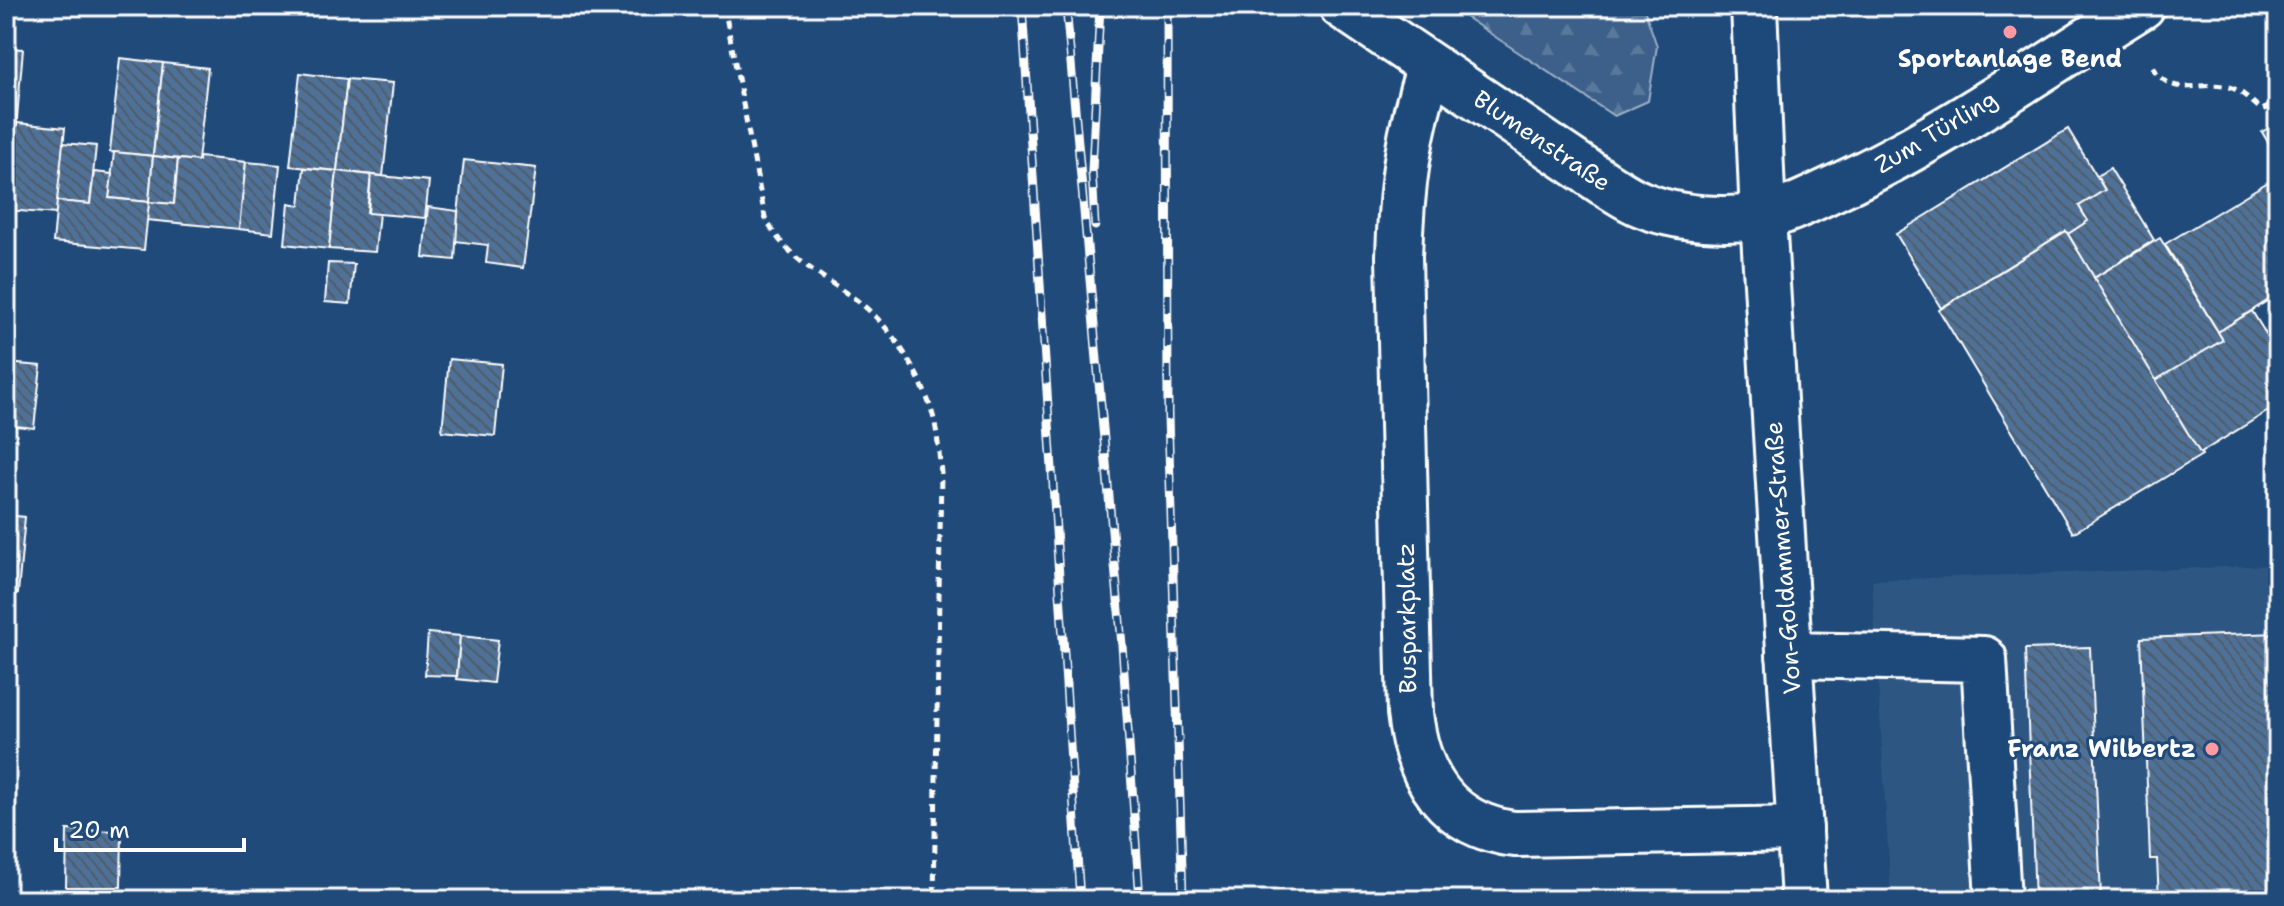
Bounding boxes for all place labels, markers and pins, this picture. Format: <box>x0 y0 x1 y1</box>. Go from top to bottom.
marker: Sportanlage Bend <box>2001 23 2019 41</box>
place label: Sportanlage Bend <box>1898 43 2122 75</box>
place label: Franz Wilbertz <box>2007 733 2196 765</box>
marker: Franz Wilbertz <box>2203 740 2221 758</box>

